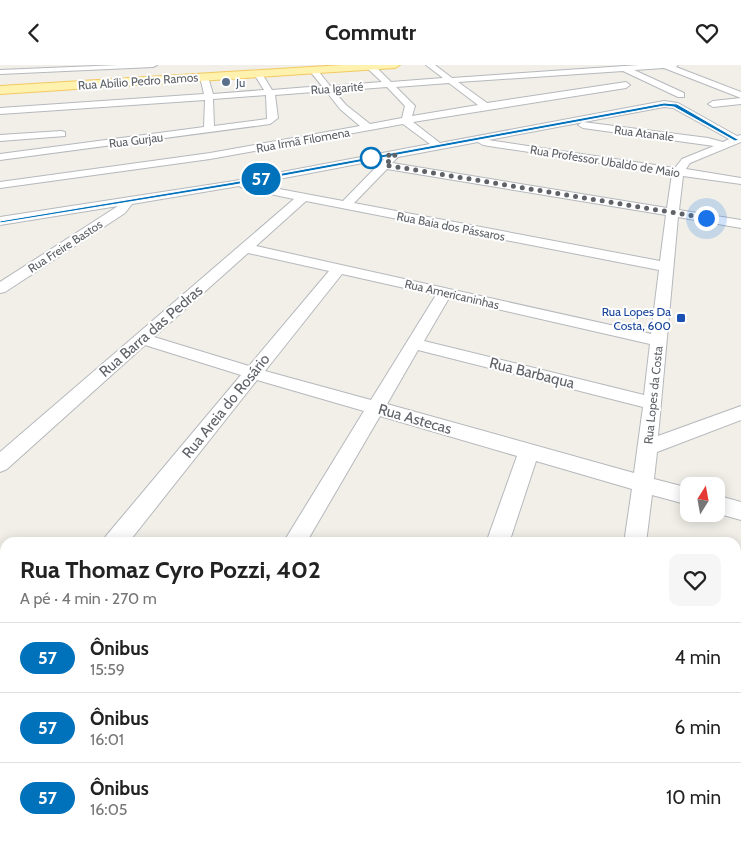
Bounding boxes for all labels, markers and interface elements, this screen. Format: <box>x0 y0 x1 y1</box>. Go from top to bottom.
icon: back <box>20 19 48 47</box>
text: Commutr <box>325 19 416 46</box>
icon: heart <box>693 19 721 47</box>
street label: Rua Abílio Pedro Ramos <box>77 69 199 93</box>
place label: Ju <box>235 75 245 90</box>
marker: Ju <box>220 76 232 88</box>
street label: Rua Igarité <box>310 79 364 97</box>
street label: Rua Atanale <box>613 122 675 144</box>
street label: Rua Irmã Filomena <box>255 124 351 156</box>
street label: Rua Gurjau <box>108 129 164 151</box>
street label: Rua Professor Ubaldo de Maio <box>529 142 681 180</box>
unlabelled marker <box>360 147 382 169</box>
line badge: 57 <box>238 163 284 195</box>
text: 57 <box>252 168 270 190</box>
your location <box>694 206 719 231</box>
street label: Rua Baia dos Pássaros <box>396 208 506 244</box>
street label: Rua Freire Bastos <box>25 216 105 276</box>
street label: Rua Americaninhas <box>403 276 501 312</box>
street label: Rua Barra das Pedras <box>96 281 206 381</box>
place label: Rua Lopes Da Costa, 600 <box>602 304 671 333</box>
marker: Rua Lopes Da Costa, 600 <box>675 312 687 324</box>
street label: Rua Lopes da Costa <box>640 345 666 445</box>
street label: Rua Areia do Rosário <box>178 350 274 462</box>
street label: Rua Barbaqua <box>488 354 577 392</box>
street label: Rua Astecas <box>376 400 454 438</box>
north arrow <box>680 477 725 523</box>
map controls <box>680 477 725 522</box>
button: heart <box>669 554 721 606</box>
text: Rua Thomaz Cyro Pozzi, 402 <box>20 555 321 584</box>
text: A pé · 4 min · 270 m <box>20 589 157 608</box>
text: Ônibus <box>90 637 149 660</box>
text: 4 min <box>674 646 721 669</box>
text: 57 <box>38 647 57 669</box>
text: 15:59 <box>90 660 125 679</box>
text: Ônibus <box>90 707 149 730</box>
text: 6 min <box>675 716 721 739</box>
text: 57 <box>38 717 57 739</box>
text: 16:01 <box>90 730 124 749</box>
text: Ônibus <box>90 777 149 800</box>
text: 10 min <box>666 786 721 809</box>
text: 57 <box>38 787 57 809</box>
text: 16:05 <box>90 800 127 819</box>

